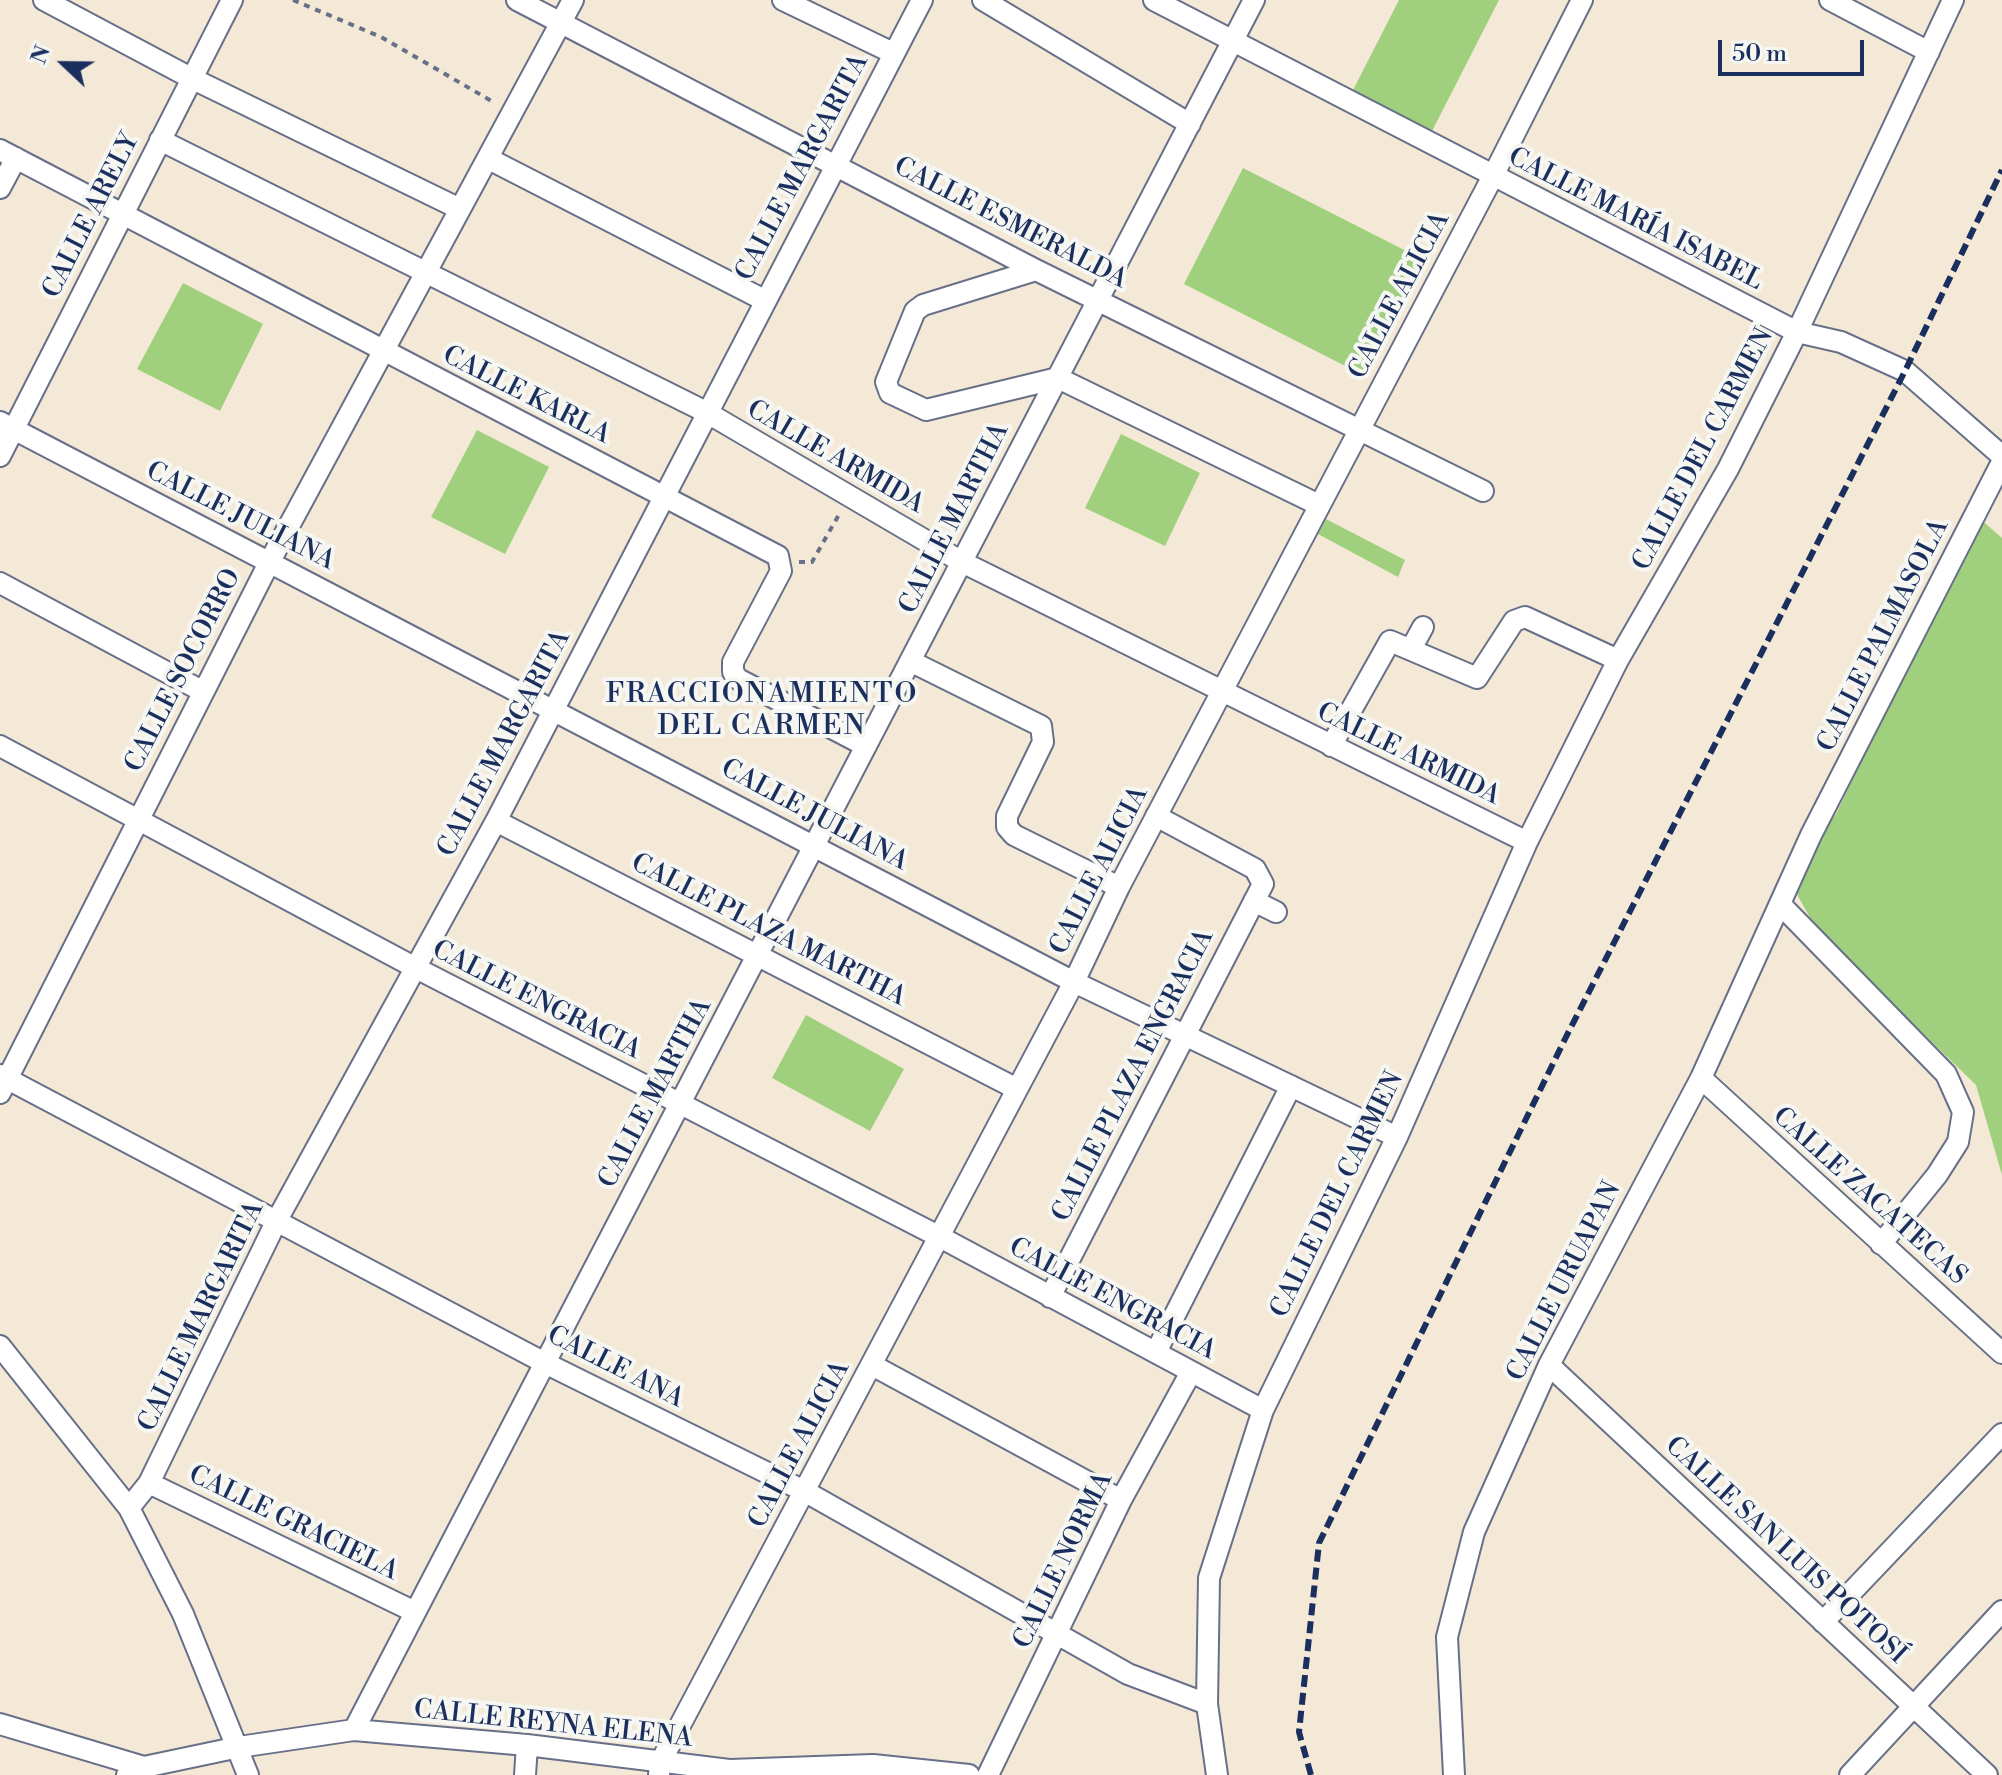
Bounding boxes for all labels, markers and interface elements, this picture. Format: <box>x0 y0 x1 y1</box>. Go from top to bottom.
north arrow <box>24 24 104 104</box>
scale bar <box>1722 24 1868 74</box>
text: 50 m <box>1732 39 1787 69</box>
text: N <box>26 42 57 68</box>
street label: CALLE MARGARITA <box>730 49 876 287</box>
street label: CALLE ARELY <box>37 128 147 304</box>
street label: CALLE MARÍA ISABEL <box>1502 142 1768 298</box>
street label: CALLE ESMERALDA <box>888 152 1132 296</box>
street label: CALLE ALICIA <box>1343 207 1457 385</box>
street label: CALLE DEL CARMEN <box>1627 324 1781 576</box>
street label: CALLE KARLA <box>437 340 615 452</box>
street label: CALLE ARMIDA <box>741 395 929 521</box>
street label: CALLE MARTHA <box>893 418 1017 620</box>
street label: CALLE JULIANA <box>141 456 339 578</box>
street label: CALLE PALMASOLA <box>1812 515 1956 757</box>
street label: CALLE SOCORRO <box>119 564 249 778</box>
street label: CALLE MARGARITA <box>432 625 578 863</box>
district label: FRACCIONAMIENTO DEL CARMEN <box>606 678 918 744</box>
street label: CALLE ARMIDA <box>1312 697 1504 813</box>
street label: CALLE JULIANA <box>715 754 913 878</box>
street label: CALLE ALICIA <box>1044 782 1156 960</box>
street label: CALLE PLAZA MARTHA <box>626 848 910 1014</box>
street label: CALLE PLAZA ENGRACIA <box>1047 925 1221 1227</box>
street label: CALLE ENGRACIA <box>427 935 645 1067</box>
street label: CALLE MARTHA <box>593 994 719 1194</box>
street label: CALLE DEL CARMEN <box>1265 1067 1411 1323</box>
street label: CALLE ZACATECAS <box>1765 1102 1973 1292</box>
street label: CALLE URUAPAN <box>1501 1177 1629 1387</box>
street label: CALLE MARGARITA <box>133 1197 271 1437</box>
street label: CALLE ENGRACIA <box>1003 1232 1221 1368</box>
street label: CALLE ANA <box>542 1320 688 1416</box>
street label: CALLE ALICIA <box>743 1356 857 1534</box>
street label: CALLE SAN LUIS POTOSÍ <box>1658 1431 1912 1671</box>
street label: CALLE GRACIELA <box>183 1460 403 1588</box>
street label: CALLE NORMA <box>1008 1468 1120 1654</box>
street label: CALLE REYNA ELENA <box>412 1695 694 1755</box>

